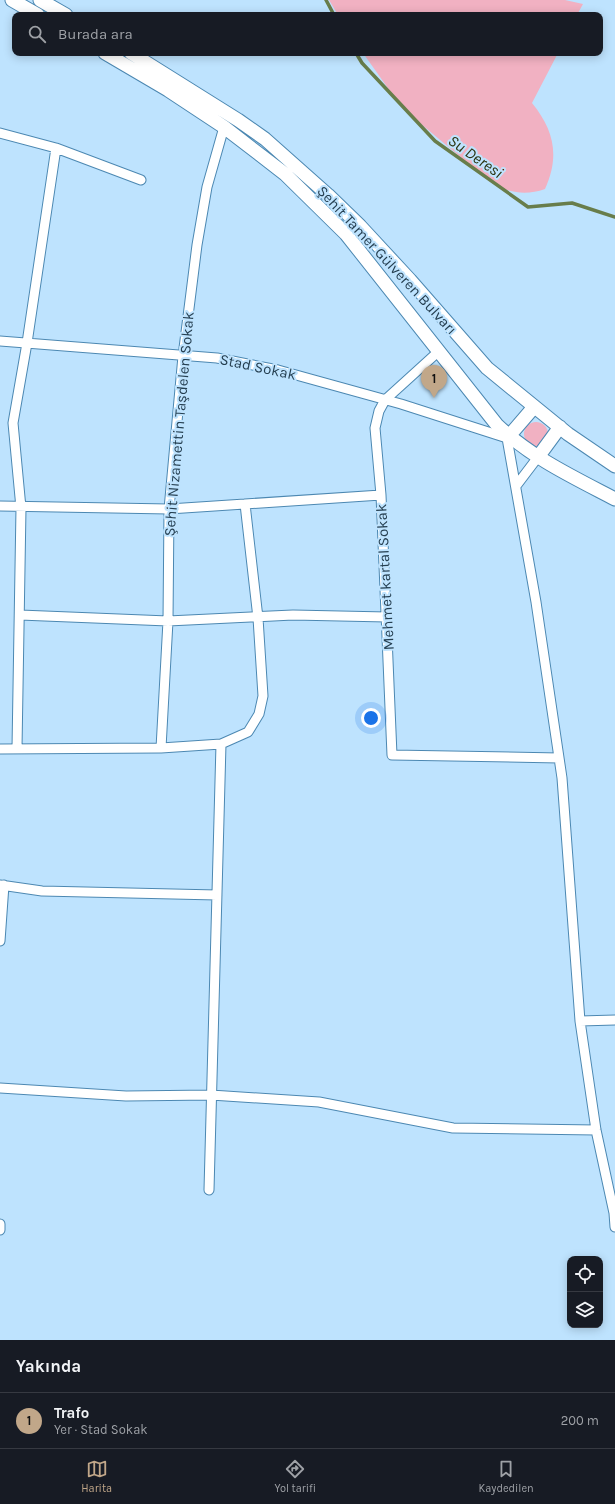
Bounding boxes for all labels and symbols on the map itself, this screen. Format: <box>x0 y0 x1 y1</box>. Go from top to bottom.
water label: Su Deresi <box>445 131 507 182</box>
street label: Şehit Tamer Gülveren Bulvarı <box>313 182 461 338</box>
street label: Şehit Nizamettin Taşdelen Sokak <box>160 311 198 537</box>
street label: Stad Sokak <box>218 350 298 384</box>
pin: 1 <box>421 365 447 398</box>
street label: Mehmet kartal Sokak <box>372 503 398 651</box>
your location <box>361 708 381 728</box>

